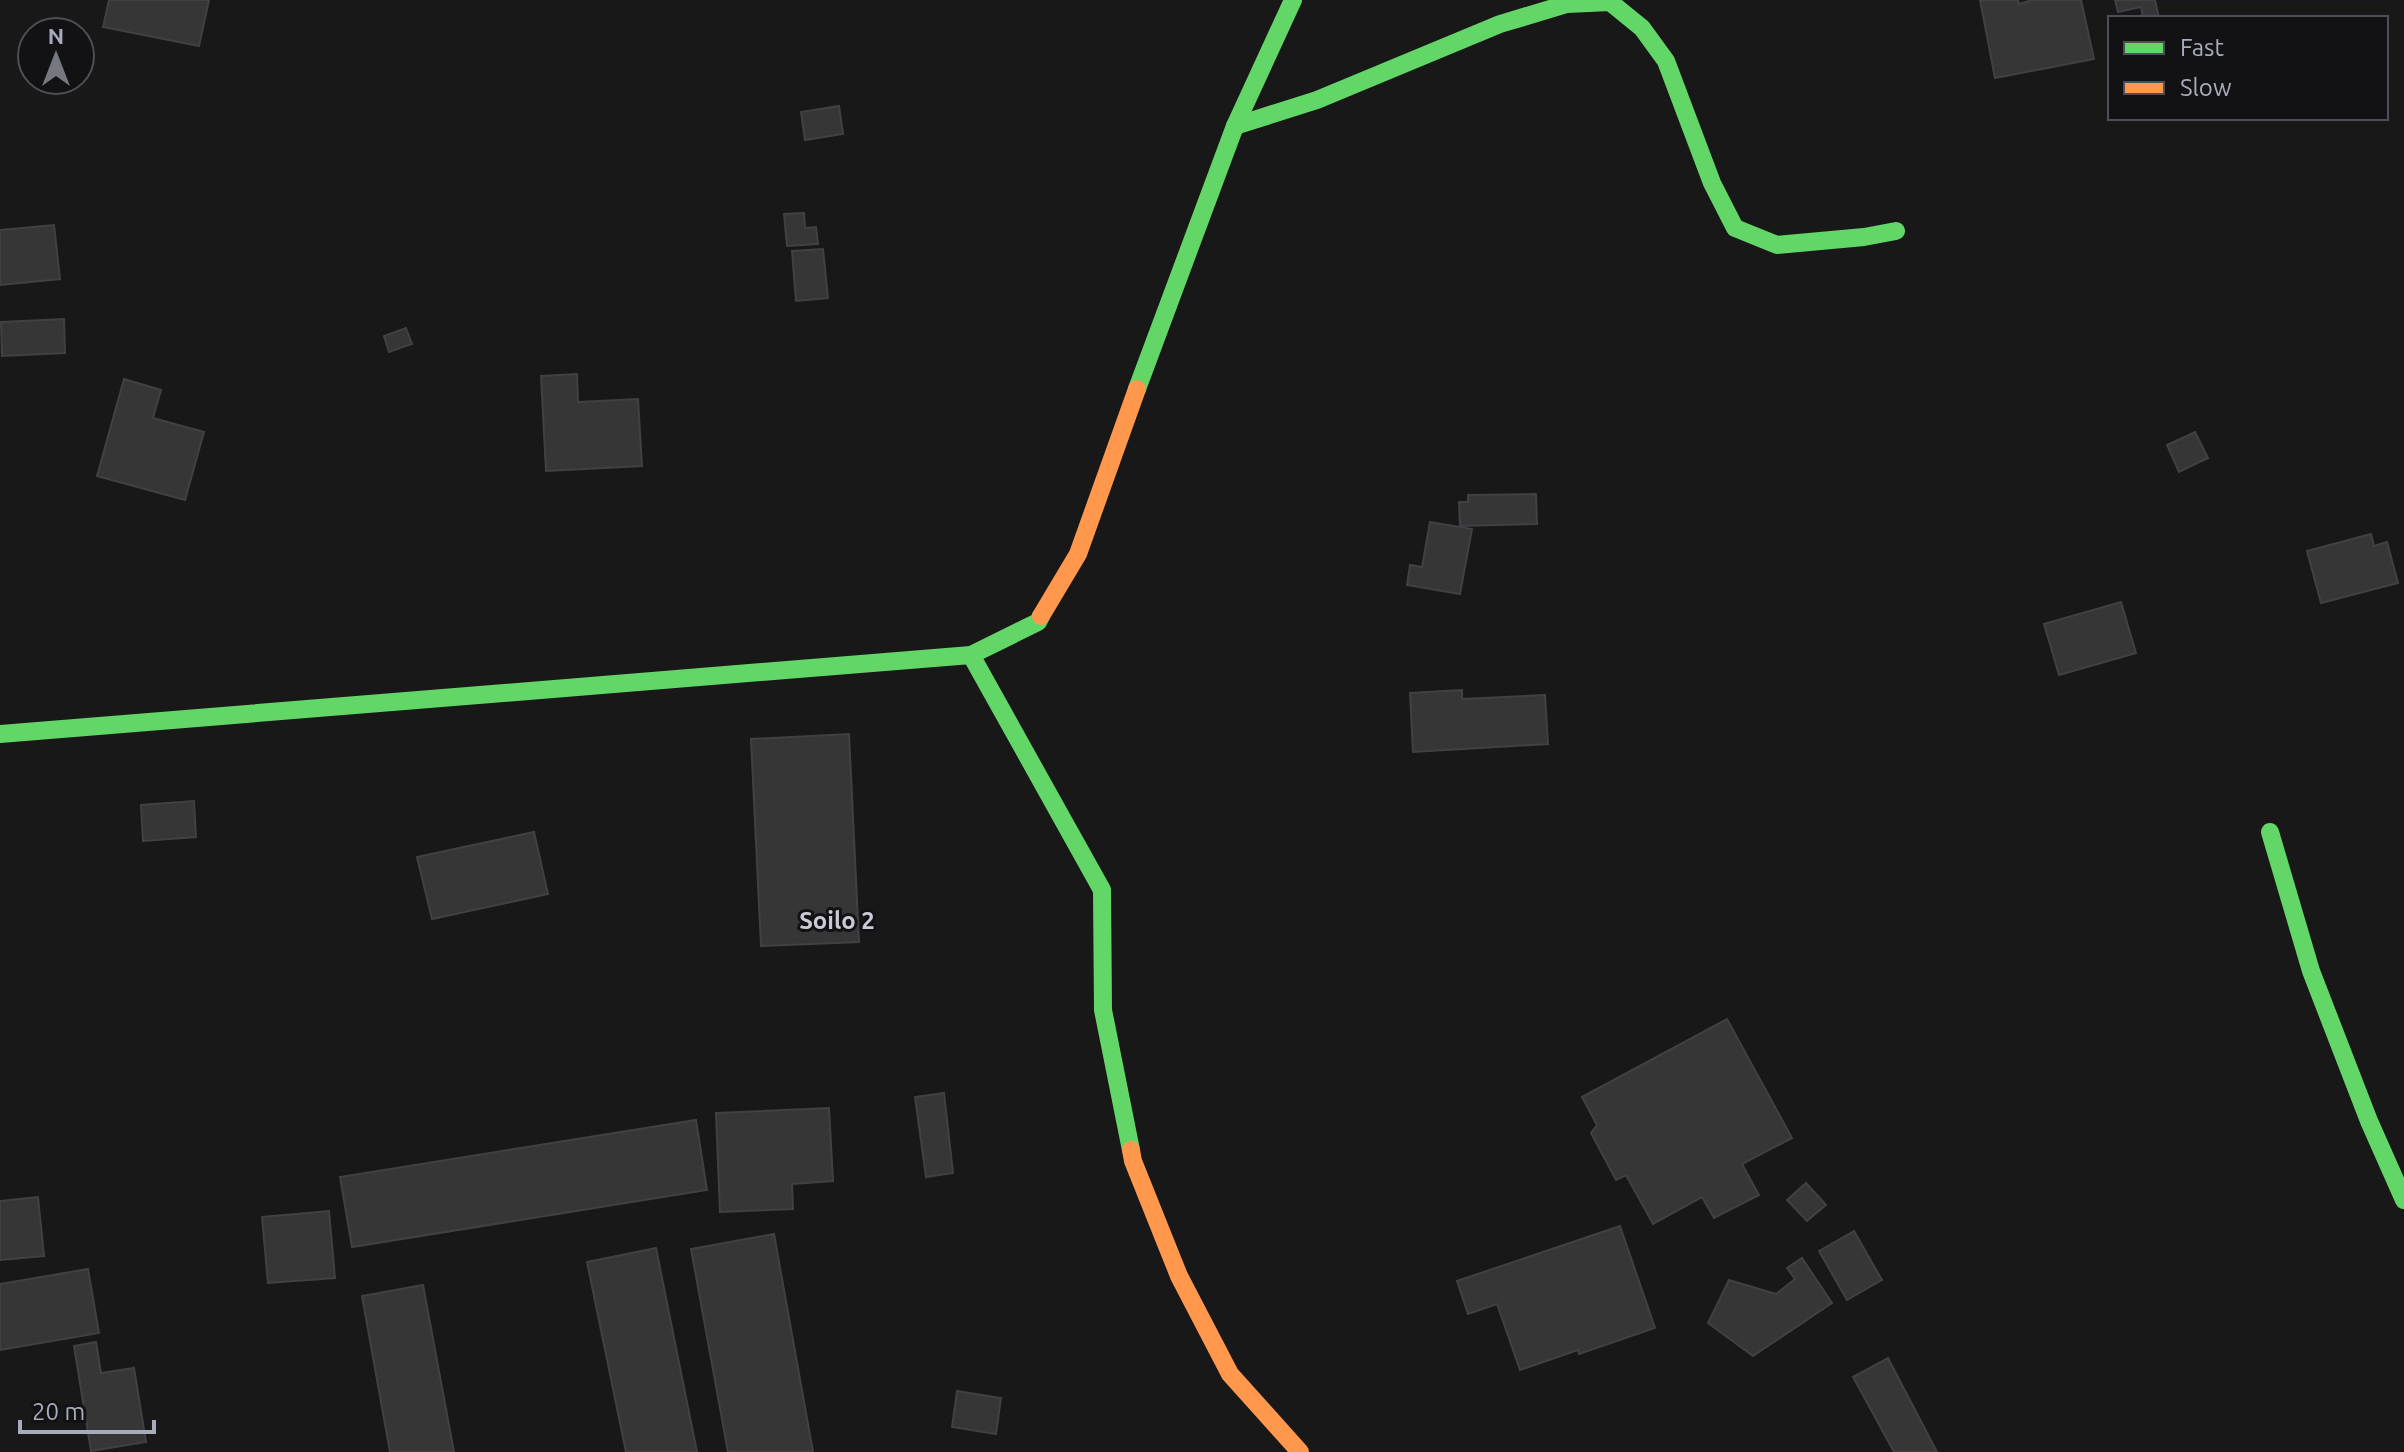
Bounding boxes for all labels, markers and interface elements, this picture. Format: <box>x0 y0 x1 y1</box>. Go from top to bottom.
north arrow <box>16 16 96 96</box>
legend <box>2108 16 2388 120</box>
text: N <box>48 23 64 48</box>
text: Fast <box>2180 34 2224 61</box>
text: Slow <box>2180 74 2232 101</box>
district label: Soilo 2 <box>799 907 875 934</box>
scale bar <box>20 1384 154 1434</box>
text: 20 m <box>32 1398 85 1425</box>

